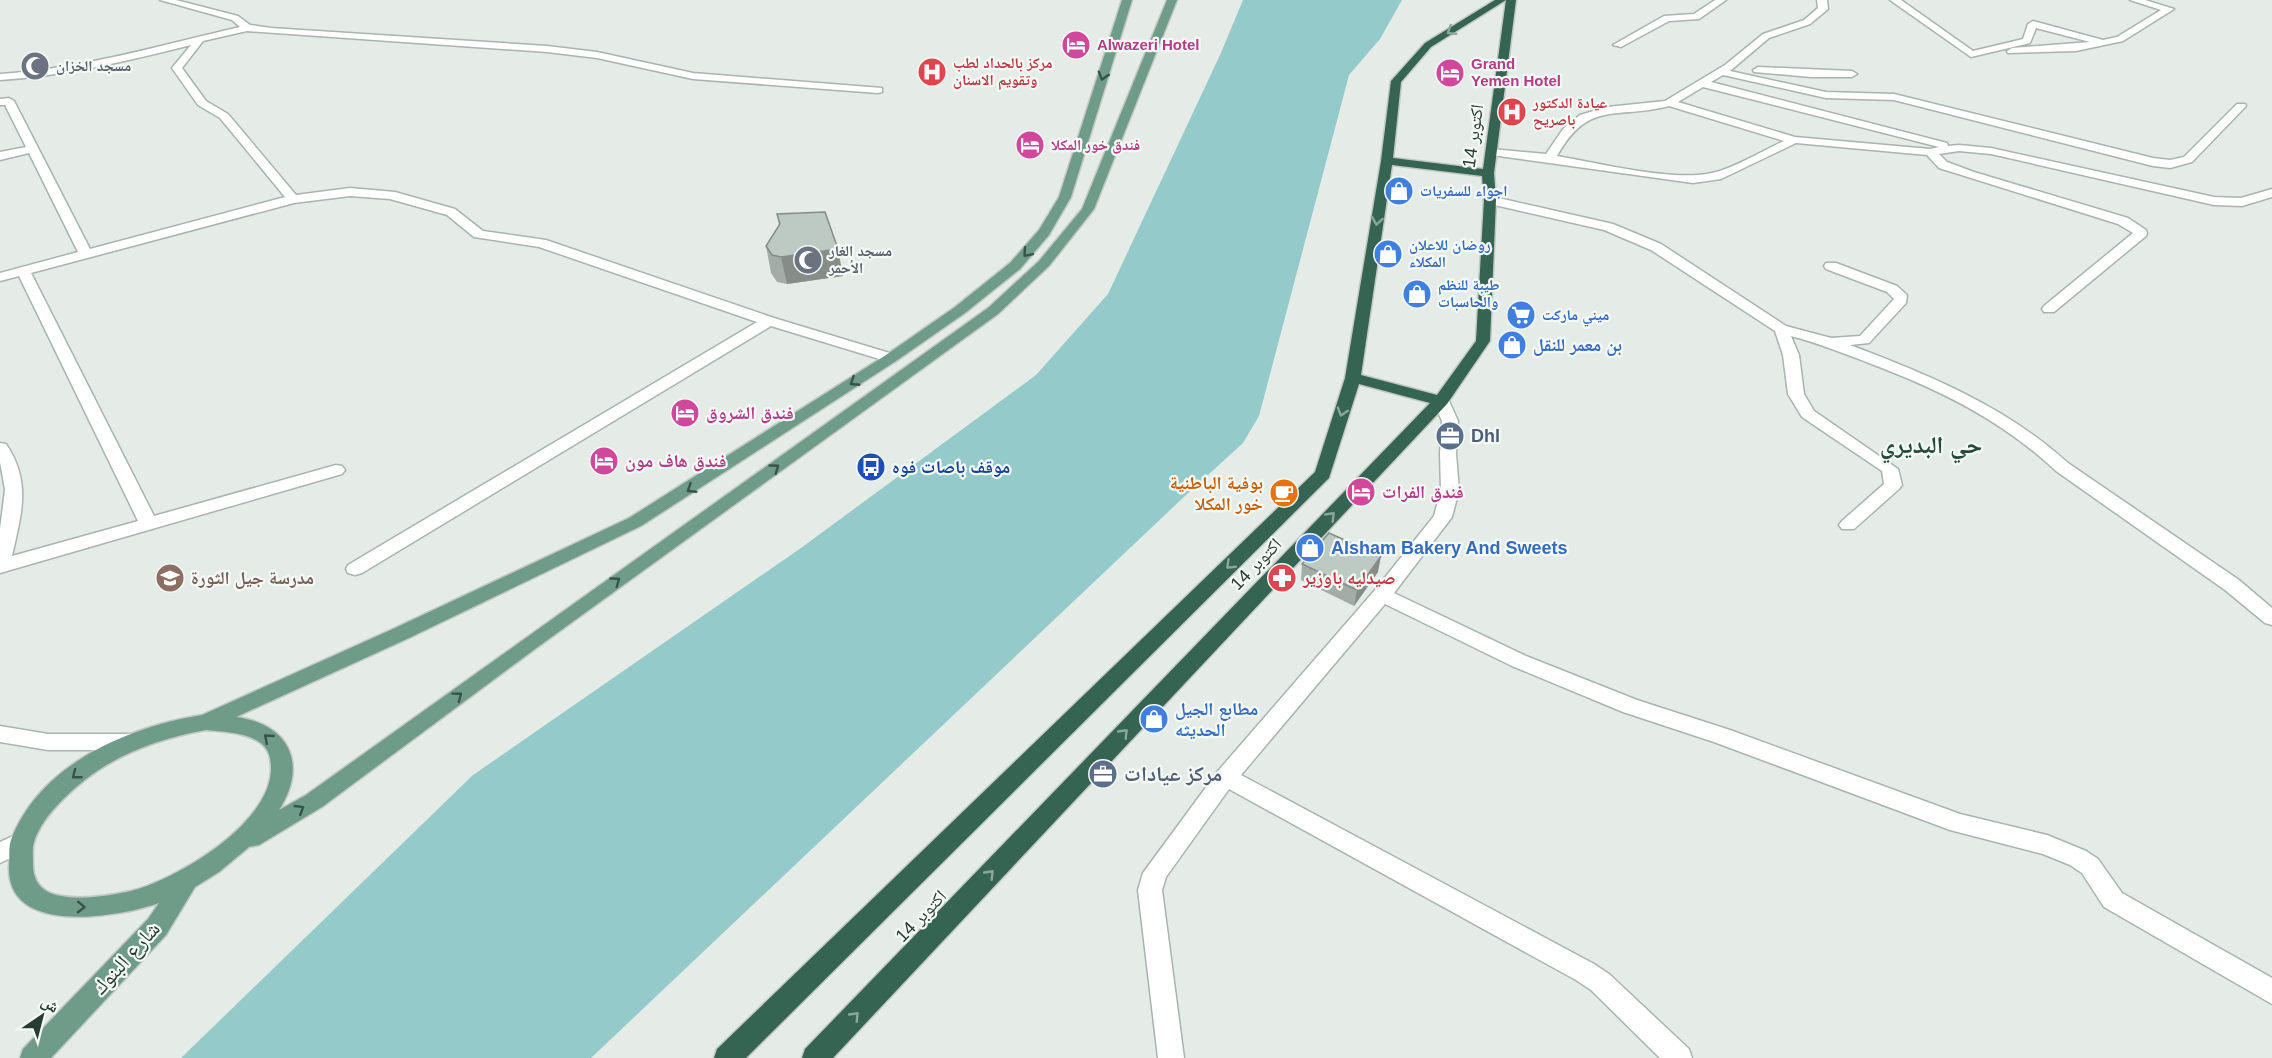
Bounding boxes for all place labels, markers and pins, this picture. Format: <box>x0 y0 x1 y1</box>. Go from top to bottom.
hotel icon: Alwazeri Hotel <box>1060 29 1092 61</box>
place label: Alwazeri Hotel <box>1097 36 1200 53</box>
mosque icon: مسجد الخزان <box>19 50 51 82</box>
place label: مركز بالحداد لطب وتقويم الاسنان <box>953 54 1053 90</box>
place label: Grand Yemen Hotel <box>1471 55 1561 89</box>
hospital icon: مركز بالحداد لطب وتقويم الاسنان <box>916 56 948 88</box>
place label: مسجد الخزان <box>56 57 131 75</box>
hotel icon: Grand Yemen Hotel <box>1434 57 1466 89</box>
place label: عيادة الدكتور باصريح <box>1532 94 1608 130</box>
hospital icon: عيادة الدكتور باصريح <box>1496 96 1528 128</box>
hotel icon: فندق خور المكلا <box>1014 129 1046 161</box>
place label: فندق خور المكلا <box>1051 136 1140 154</box>
shop icon: اجواء للسفريات <box>1383 175 1415 207</box>
place label: اجواء للسفريات <box>1420 182 1508 199</box>
place label: روضان للاعلان المكلاء <box>1409 236 1491 270</box>
shop icon: روضان للاعلان المكلاء <box>1372 238 1404 270</box>
place label: مسجد الغار الأحمر <box>828 242 892 276</box>
mosque icon: مسجد الغار الأحمر <box>792 244 824 276</box>
place label: طيبة للنظم والحاسبات <box>1438 276 1500 311</box>
shop icon: طيبة للنظم والحاسبات <box>1401 278 1433 310</box>
supermarket icon: ميني ماركت <box>1505 299 1537 331</box>
place label: ميني ماركت <box>1542 306 1609 327</box>
shop icon: بن معمر للنقل <box>1496 329 1528 361</box>
place label: بن معمر للنقل <box>1533 335 1622 356</box>
hotel icon: فندق الشروق <box>669 397 701 429</box>
place label: فندق الشروق <box>706 403 794 424</box>
office icon: Dhl <box>1434 420 1466 452</box>
place label: Dhl <box>1471 426 1500 446</box>
hotel icon: فندق هاف مون <box>588 445 620 477</box>
place label: فندق هاف مون <box>625 451 726 472</box>
bus stop icon: موقف باصات فوه <box>855 451 887 483</box>
place label: موقف باصات فوه <box>892 457 1010 478</box>
place label: بوفية الباطنية خور المكلا <box>1170 473 1263 514</box>
hotel icon: فندق الفرات <box>1345 476 1377 508</box>
cafe icon: بوفية الباطنية خور المكلا <box>1268 477 1300 509</box>
place label: فندق الفرات <box>1382 482 1464 503</box>
shop icon: Alsham Bakery And Sweets <box>1294 532 1326 564</box>
place label: Alsham Bakery And Sweets <box>1331 538 1567 558</box>
school or university icon: مدرسة جيل الثورة <box>154 562 186 594</box>
pharmacy icon: صيدليه باوزير <box>1266 562 1298 594</box>
place label: مدرسة جيل الثورة <box>191 568 314 589</box>
place label: صيدليه باوزير <box>1302 568 1395 589</box>
place label: مطابع الجيل الحديثه <box>1175 699 1258 740</box>
shop icon: مطابع الجيل الحديثه <box>1138 703 1170 735</box>
office icon: مركز عيادات <box>1087 758 1119 790</box>
place label: مركز عيادات <box>1124 762 1222 786</box>

